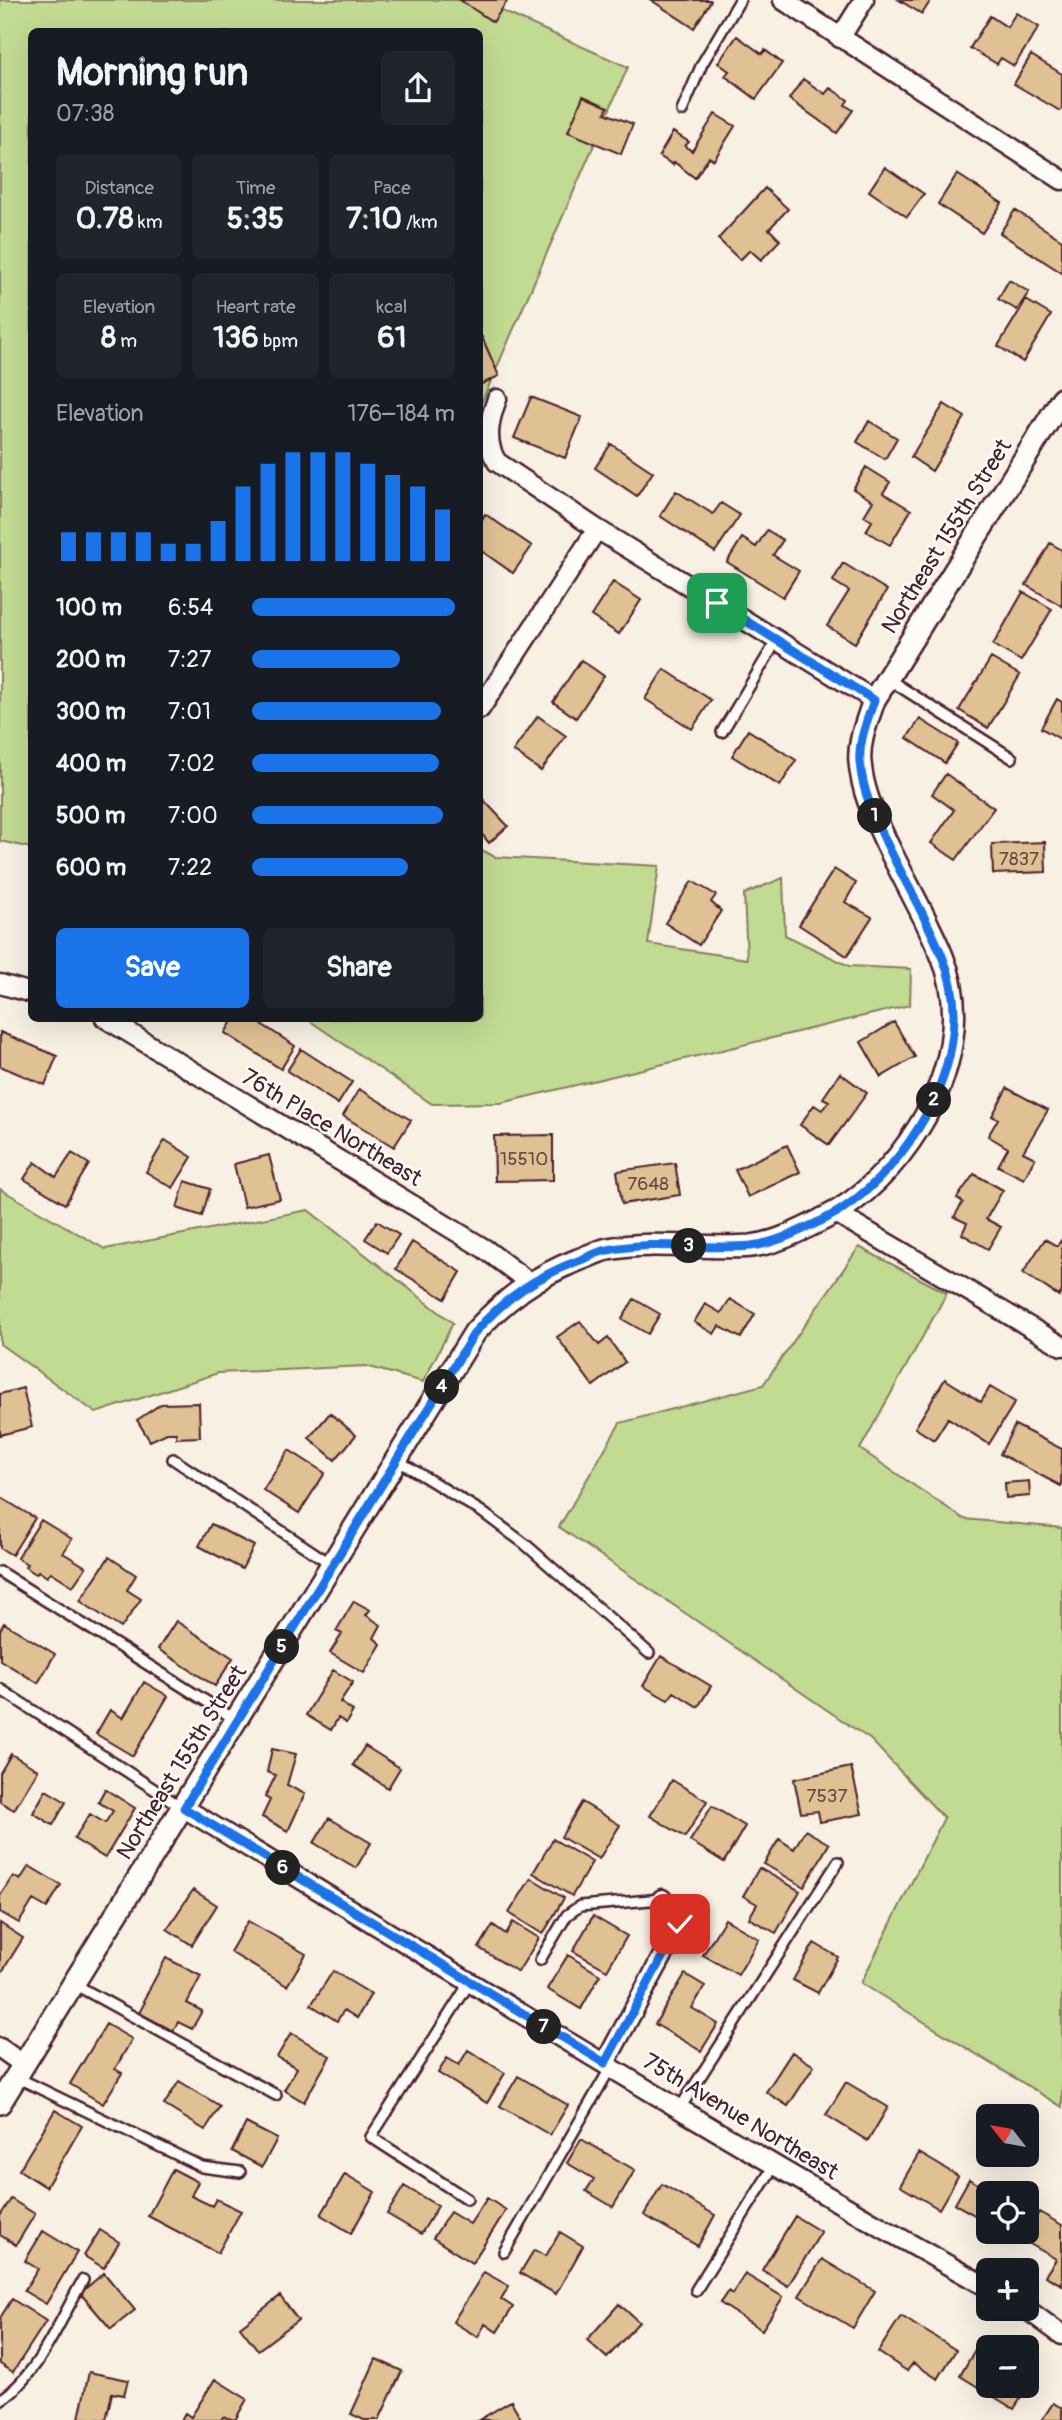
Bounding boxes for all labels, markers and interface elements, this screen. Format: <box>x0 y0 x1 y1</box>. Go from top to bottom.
text: Morning run <box>56 49 248 97</box>
button: share <box>381 51 455 125</box>
text: 07:38 <box>56 99 114 128</box>
text: Distance <box>84 176 154 200</box>
text: Time <box>236 176 275 200</box>
text: Pace <box>373 176 411 200</box>
text: 0.78 <box>76 200 134 237</box>
text: 5:35 <box>227 200 284 237</box>
text: 7:10 <box>346 200 402 237</box>
text: km <box>134 210 163 234</box>
text: /km <box>402 210 438 234</box>
text: Elevation <box>83 295 155 319</box>
text: Heart rate <box>215 295 296 319</box>
text: kcal <box>376 295 407 319</box>
text: 8 <box>101 319 116 356</box>
text: 136 <box>213 319 259 356</box>
text: 61 <box>377 319 406 356</box>
text: m <box>116 329 137 353</box>
text: bpm <box>259 329 298 353</box>
text: Elevation <box>56 399 144 428</box>
text: 176–184 m <box>348 399 455 428</box>
street label: Northeast 155th Street <box>875 433 1018 639</box>
pin <box>687 573 747 633</box>
icon: arrive <box>698 584 736 622</box>
text: 100 m <box>56 593 122 622</box>
text: 6:54 <box>168 593 213 622</box>
text: 200 m <box>56 645 126 674</box>
text: 7:27 <box>168 645 211 674</box>
text: 300 m <box>56 697 126 726</box>
text: 7:01 <box>168 697 211 726</box>
text: 400 m <box>56 749 126 778</box>
text: 7:02 <box>168 749 215 778</box>
pin: 1 <box>858 798 892 834</box>
text: 500 m <box>56 801 125 830</box>
text: 7:00 <box>168 801 218 830</box>
text: 1 <box>871 803 878 827</box>
house number: 7837 <box>999 847 1039 871</box>
text: 600 m <box>56 853 126 882</box>
text: 7:22 <box>168 853 212 882</box>
button: Save <box>56 928 249 1008</box>
button: Share <box>263 928 455 1008</box>
street label: 76th Place Northeast <box>236 1062 428 1193</box>
pin: 2 <box>916 1082 951 1118</box>
text: 2 <box>928 1087 939 1111</box>
house number: 15510 <box>500 1147 548 1171</box>
house number: 7648 <box>627 1172 669 1196</box>
pin: 3 <box>672 1228 706 1264</box>
text: 3 <box>683 1233 694 1257</box>
pin: 4 <box>424 1370 460 1404</box>
text: 4 <box>436 1374 447 1398</box>
pin: 5 <box>264 1630 300 1664</box>
text: 5 <box>276 1634 287 1658</box>
street label: Northeast 155th Street <box>110 1659 253 1865</box>
house number: 7537 <box>806 1784 848 1808</box>
pin: 6 <box>266 1850 300 1885</box>
text: 6 <box>277 1855 288 1879</box>
pin <box>650 1894 710 1954</box>
icon: check <box>661 1905 699 1943</box>
pin: 7 <box>526 2010 562 2044</box>
text: 7 <box>538 2014 549 2038</box>
street label: 75th Avenue Northeast <box>638 2047 844 2187</box>
north arrow <box>976 2104 1040 2166</box>
map controls <box>976 2104 1039 2398</box>
button: locate <box>976 2181 1039 2244</box>
button: + <box>976 2258 1039 2321</box>
button: − <box>976 2335 1039 2398</box>

